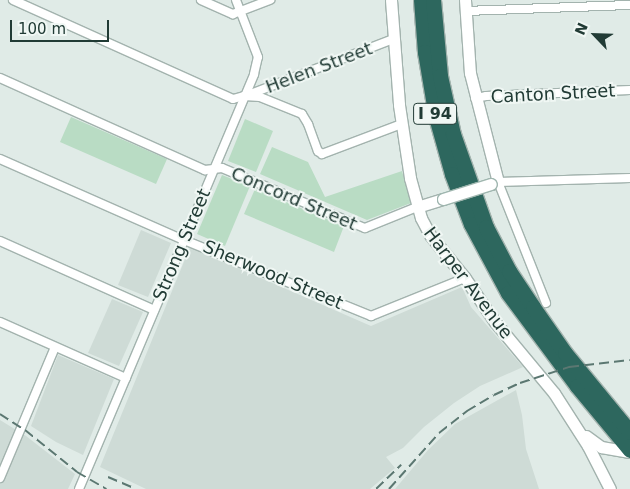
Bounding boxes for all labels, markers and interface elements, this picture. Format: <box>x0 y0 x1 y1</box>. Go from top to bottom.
scale bar <box>12 10 111 42</box>
north arrow <box>570 10 620 60</box>
text: 100 m <box>18 20 66 38</box>
text: N <box>572 20 591 38</box>
street label: Helen Street <box>263 38 375 98</box>
street label: Canton Street <box>490 80 616 108</box>
road number: I 94 <box>412 100 458 128</box>
street label: Concord Street <box>228 163 360 235</box>
street label: Strong Street <box>149 186 215 304</box>
street label: Harper Avenue <box>419 223 517 343</box>
street label: Sherwood Street <box>200 236 346 314</box>

